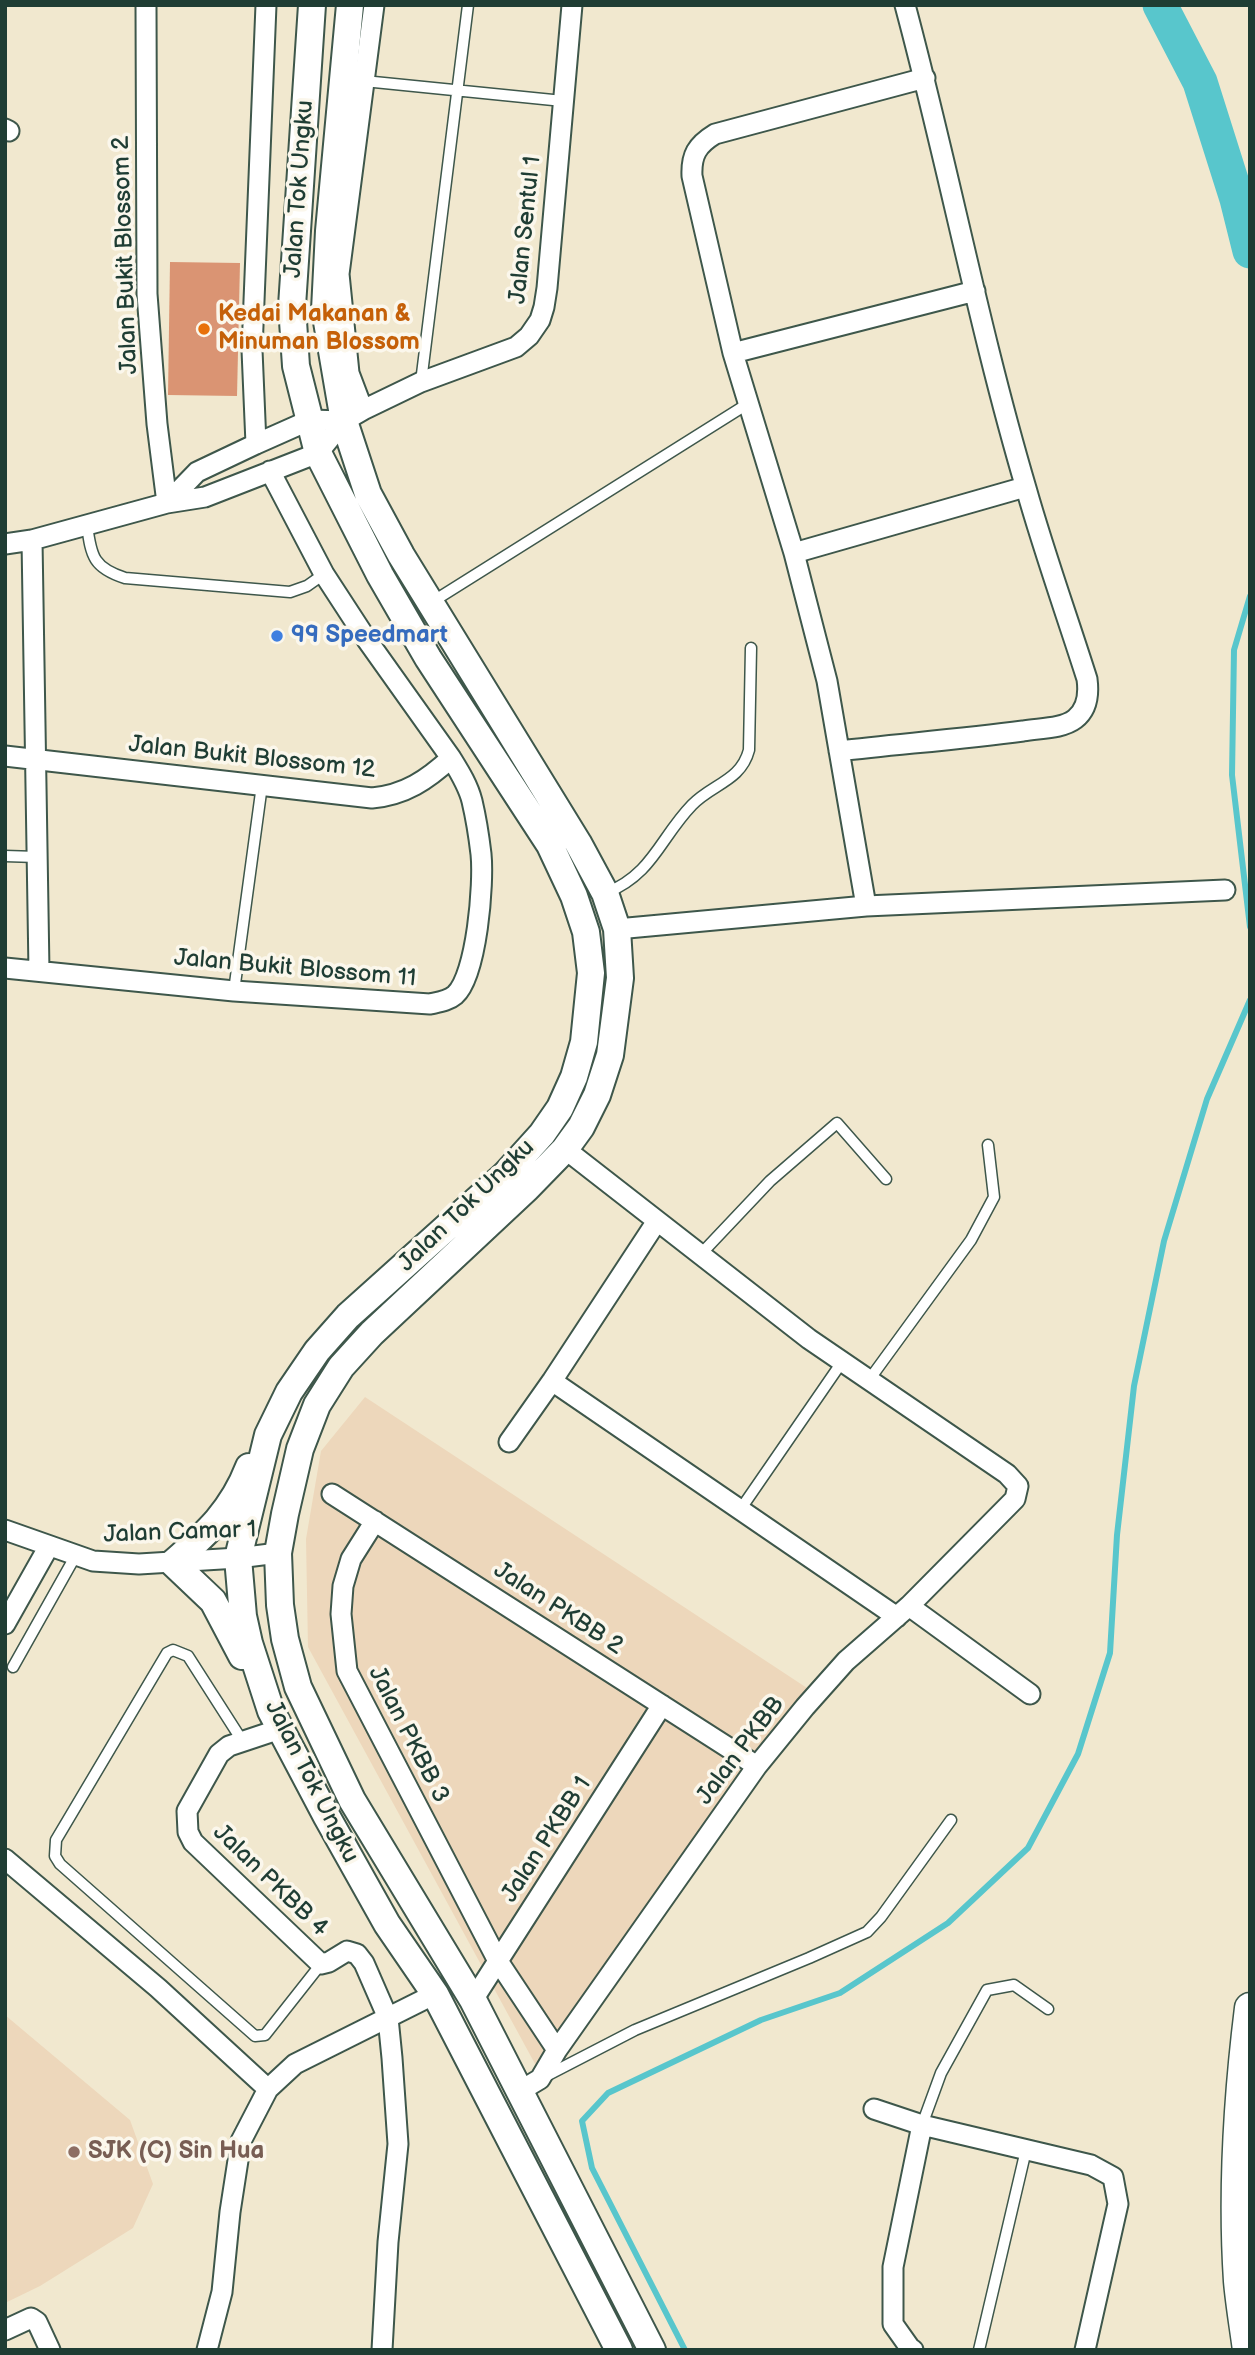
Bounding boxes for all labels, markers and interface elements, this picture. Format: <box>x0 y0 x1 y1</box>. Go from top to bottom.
street label: Jalan Tok Ungku <box>279 99 321 279</box>
street label: Jalan Bukit Blossom 2 <box>107 135 145 375</box>
street label: Jalan Sentul 1 <box>504 155 548 305</box>
place label: Kedai Makanan & Minuman Blossom <box>218 301 420 357</box>
marker: Kedai Makanan & Minuman Blossom <box>196 321 212 337</box>
place label: 99 Speedmart <box>291 622 448 650</box>
marker: 99 Speedmart <box>269 628 285 644</box>
street label: Jalan Bukit Blossom 12 <box>127 731 377 785</box>
street label: Jalan Bukit Blossom 11 <box>173 944 417 994</box>
street label: Jalan Tok Ungku <box>393 1134 541 1278</box>
street label: Jalan Camar 1 <box>103 1516 257 1550</box>
street label: Jalan PKBB 2 <box>488 1556 628 1662</box>
street label: Jalan PKBB 3 <box>361 1662 455 1808</box>
street label: Jalan PKBB <box>691 1691 791 1811</box>
street label: Jalan Tok Ungku <box>258 1696 364 1868</box>
street label: Jalan PKBB 1 <box>496 1772 598 1908</box>
street label: Jalan PKBB 4 <box>206 1819 334 1943</box>
place label: SJK (C) Sin Hua <box>88 2138 264 2166</box>
marker: SJK (C) Sin Hua <box>66 2144 82 2160</box>

